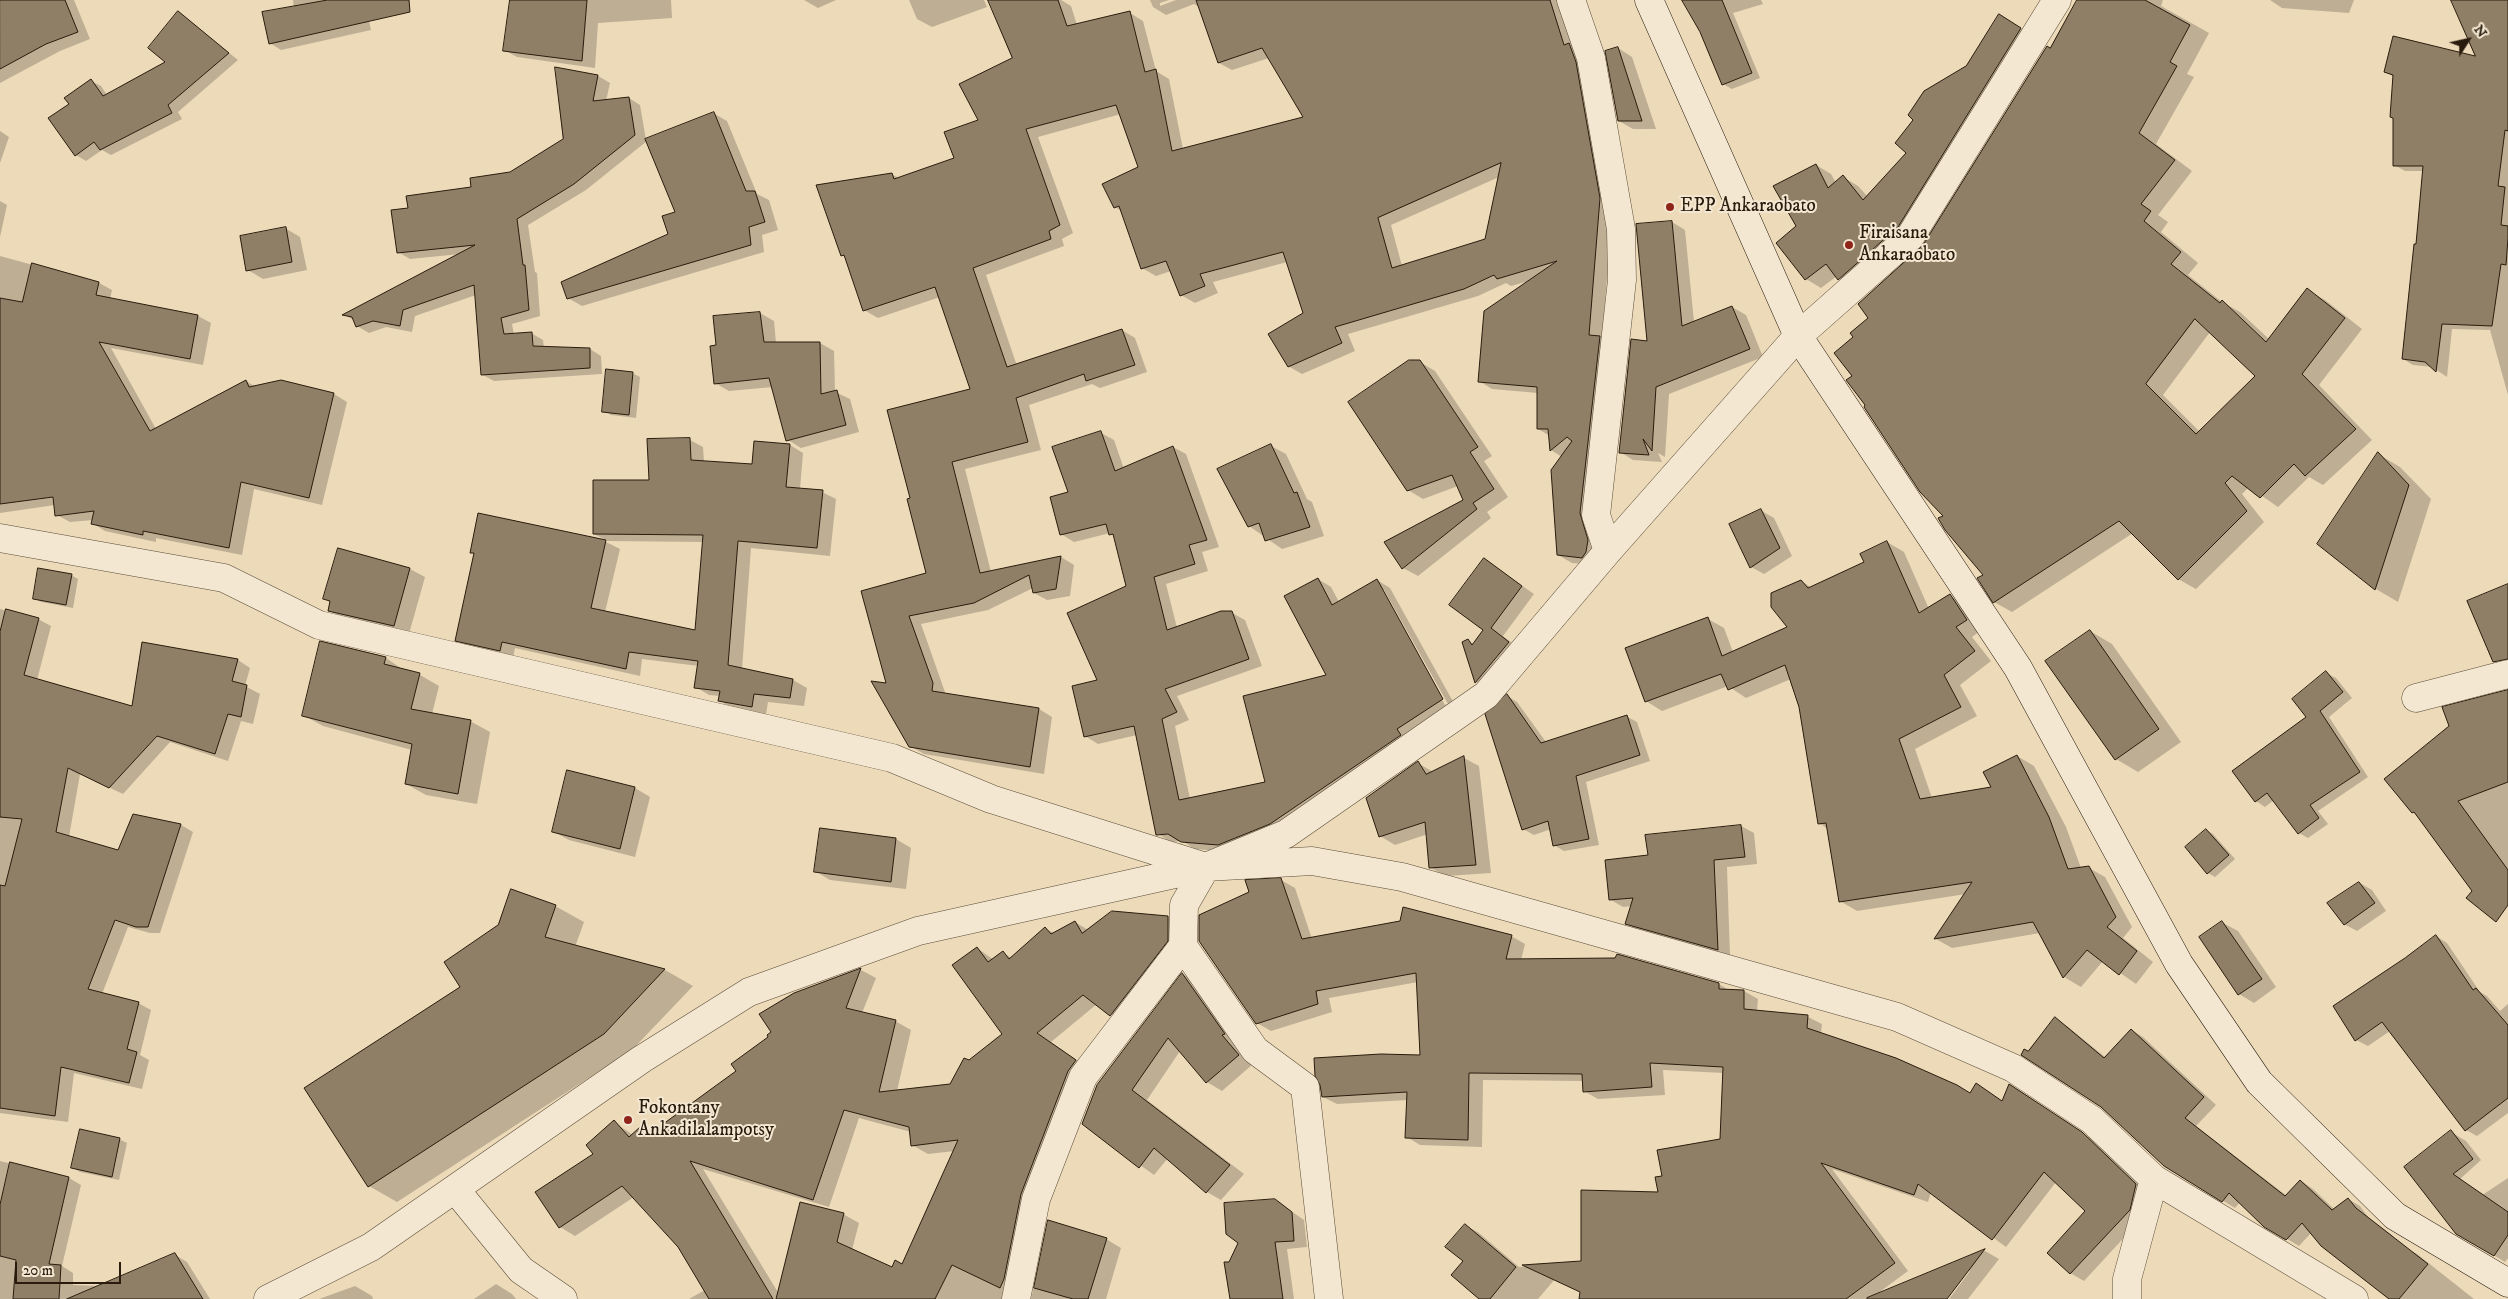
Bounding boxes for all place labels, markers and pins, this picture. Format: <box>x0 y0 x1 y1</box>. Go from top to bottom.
place label: EPP Ankaraobato <box>1680 196 1816 218</box>
marker: EPP Ankaraobato <box>1664 201 1676 213</box>
place label: Firaisana Ankaraobato <box>1859 223 1955 267</box>
marker: Firaisana Ankaraobato <box>1843 239 1855 251</box>
place label: Fokontany Ankadilalampotsy <box>638 1098 774 1142</box>
marker: Fokontany Ankadilalampotsy <box>622 1114 634 1126</box>

